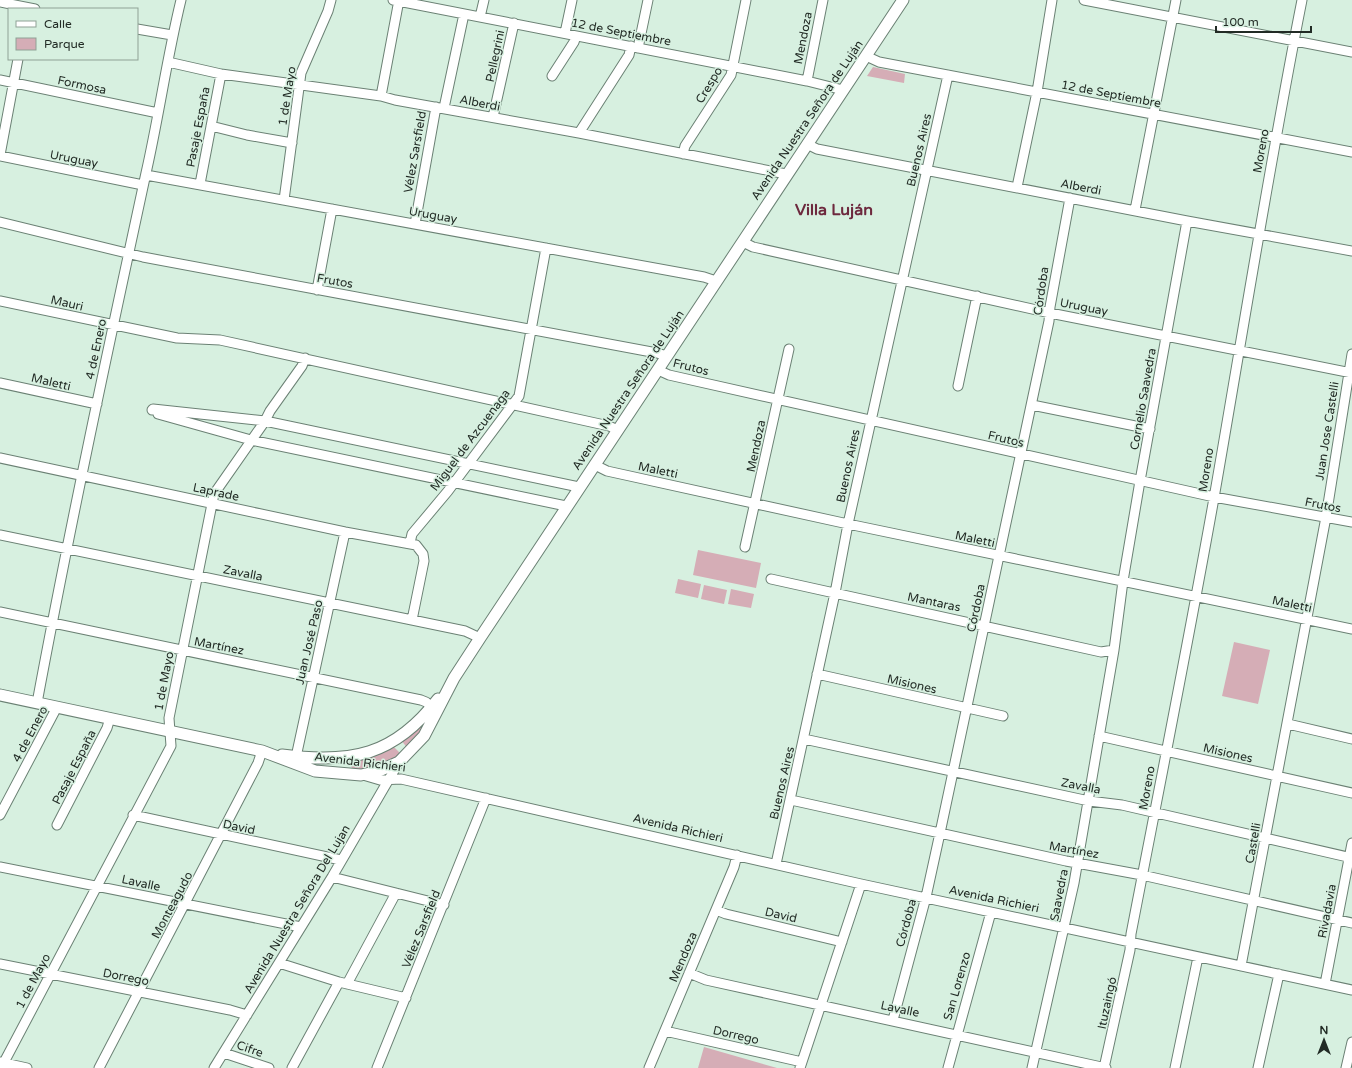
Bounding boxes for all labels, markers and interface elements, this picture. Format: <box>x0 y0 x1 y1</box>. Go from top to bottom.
legend <box>8 8 138 60</box>
scale bar <box>1216 8 1311 34</box>
street label: Mendoza <box>791 11 815 65</box>
street label: 12 de Septiembre <box>570 15 672 49</box>
text: 100 m <box>1222 15 1259 29</box>
text: Calle <box>44 17 72 31</box>
street label: Pellegrini <box>483 29 507 83</box>
text: Parque <box>44 37 85 51</box>
street label: Avenida Nuestra Señora de Luján <box>748 37 866 203</box>
street label: Crespo <box>693 64 725 106</box>
street label: 1 de Mayo <box>275 65 299 127</box>
street label: Formosa <box>56 73 108 97</box>
street label: 12 de Septiembre <box>1060 77 1162 111</box>
street label: Pasaje España <box>183 86 213 168</box>
street label: Alberdi <box>458 92 502 114</box>
street label: Vélez Sarsfield <box>401 110 429 194</box>
street label: Buenos Aires <box>904 112 934 188</box>
street label: Moreno <box>1250 128 1272 174</box>
street label: Uruguay <box>49 147 100 171</box>
street label: Alberdi <box>1059 176 1103 198</box>
district label: Villa Luján <box>795 200 873 220</box>
street label: Uruguay <box>408 204 459 226</box>
street label: Córdoba <box>1031 266 1051 316</box>
street label: Frutos <box>316 271 354 291</box>
street label: Mauri <box>49 292 85 314</box>
street label: Uruguay <box>1059 295 1110 319</box>
street label: Avenida Nuestra Señora de Luján <box>569 307 687 473</box>
street label: 4 de Enero <box>83 317 109 381</box>
street label: Cornelio Saavedra <box>1127 347 1159 451</box>
street label: Frutos <box>672 356 711 378</box>
street label: Maletti <box>30 371 72 393</box>
street label: Juan Jose Castelli <box>1312 381 1342 481</box>
street label: Miguel de Azcuenaga <box>427 386 513 494</box>
street label: Mendoza <box>744 419 768 473</box>
street label: Buenos Aires <box>833 428 863 504</box>
street label: Frutos <box>987 428 1026 450</box>
street label: Moreno <box>1196 447 1216 493</box>
street label: Maletti <box>637 459 679 481</box>
street label: Laprade <box>192 480 241 504</box>
street label: Frutos <box>1304 495 1342 515</box>
street label: Maletti <box>954 528 996 550</box>
street label: Zavalla <box>222 562 264 584</box>
street label: Córdoba <box>964 583 988 633</box>
street label: Mantaras <box>906 590 962 615</box>
street label: Maletti <box>1271 593 1313 615</box>
street label: Juan José Paso <box>292 598 326 686</box>
street label: Martínez <box>193 634 245 658</box>
street label: 1 de Mayo <box>151 650 177 712</box>
street label: Misiones <box>886 672 938 697</box>
street label: 4 de Enero <box>9 704 51 764</box>
street label: Pasaje España <box>49 727 99 807</box>
street label: Misiones <box>1202 741 1254 766</box>
street label: Buenos Aires <box>767 745 797 821</box>
street label: Avenida Richieri <box>314 749 406 775</box>
street label: Moreno <box>1136 765 1158 811</box>
street label: Zavalla <box>1060 775 1102 797</box>
street label: Avenida Richieri <box>632 811 724 845</box>
street label: David <box>222 817 256 837</box>
street label: Avenida Nuestra Señora Del Lujan <box>241 822 353 996</box>
street label: Castelli <box>1243 822 1263 864</box>
street label: Martínez <box>1048 839 1100 861</box>
street label: Saavedra <box>1047 868 1071 922</box>
street label: Monteagudo <box>149 869 195 941</box>
street label: Lavalle <box>120 872 162 894</box>
street label: Avenida Richieri <box>948 883 1040 915</box>
street label: Rivadavia <box>1315 883 1339 939</box>
street label: Vélez Sarsfield <box>399 888 443 970</box>
street label: Córdoba <box>893 898 919 948</box>
street label: David <box>764 905 798 925</box>
street label: Mendoza <box>666 930 700 984</box>
street label: San Lorenzo <box>941 950 973 1022</box>
street label: 1 de Mayo <box>13 951 53 1011</box>
street label: Dorrego <box>102 966 150 988</box>
street label: Ituzaingó <box>1095 976 1119 1030</box>
street label: Lavalle <box>879 998 921 1020</box>
north arrow <box>1304 1020 1344 1060</box>
street label: Dorrego <box>712 1023 760 1047</box>
text: N <box>1320 1024 1328 1037</box>
street label: Cifre <box>235 1038 265 1060</box>

